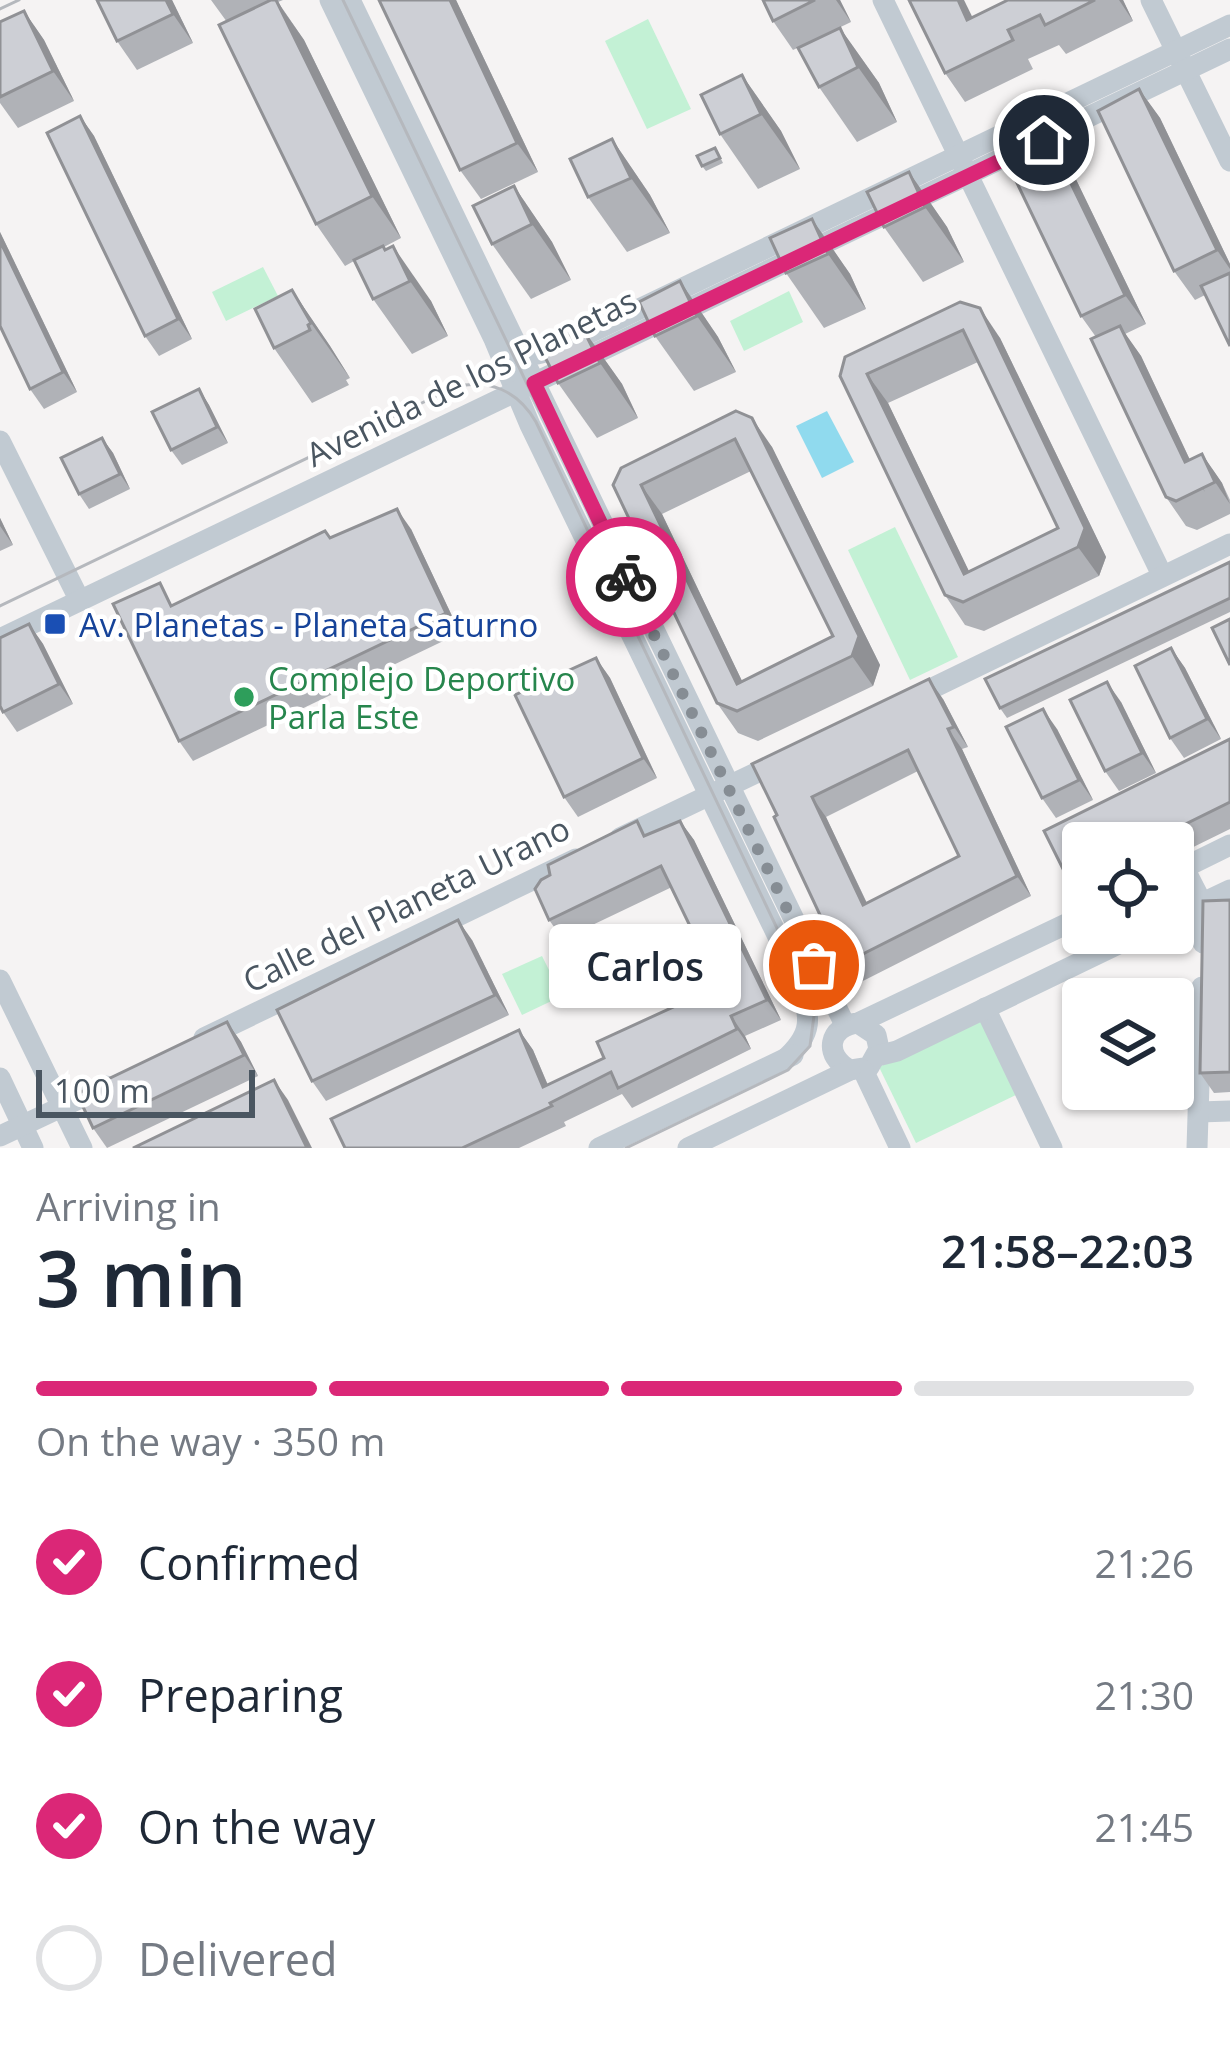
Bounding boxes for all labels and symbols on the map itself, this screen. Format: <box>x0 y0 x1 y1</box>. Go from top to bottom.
pin <box>993 89 1095 191</box>
street label: Avenida de los Planetas <box>298 277 644 477</box>
courier <box>566 517 686 637</box>
place label: Av. Planetas - Planeta Saturno <box>79 602 538 647</box>
marker: Av. Planetas - Planeta Saturno <box>42 611 68 637</box>
place label: Complejo Deportivo Parla Este <box>268 656 575 739</box>
marker: Complejo Deportivo Parla Este <box>231 684 257 710</box>
street label: Calle del Planeta Urano <box>235 805 577 1003</box>
pin <box>763 914 865 1016</box>
callout: Carlos <box>550 923 742 1007</box>
scale bar <box>36 1064 255 1117</box>

